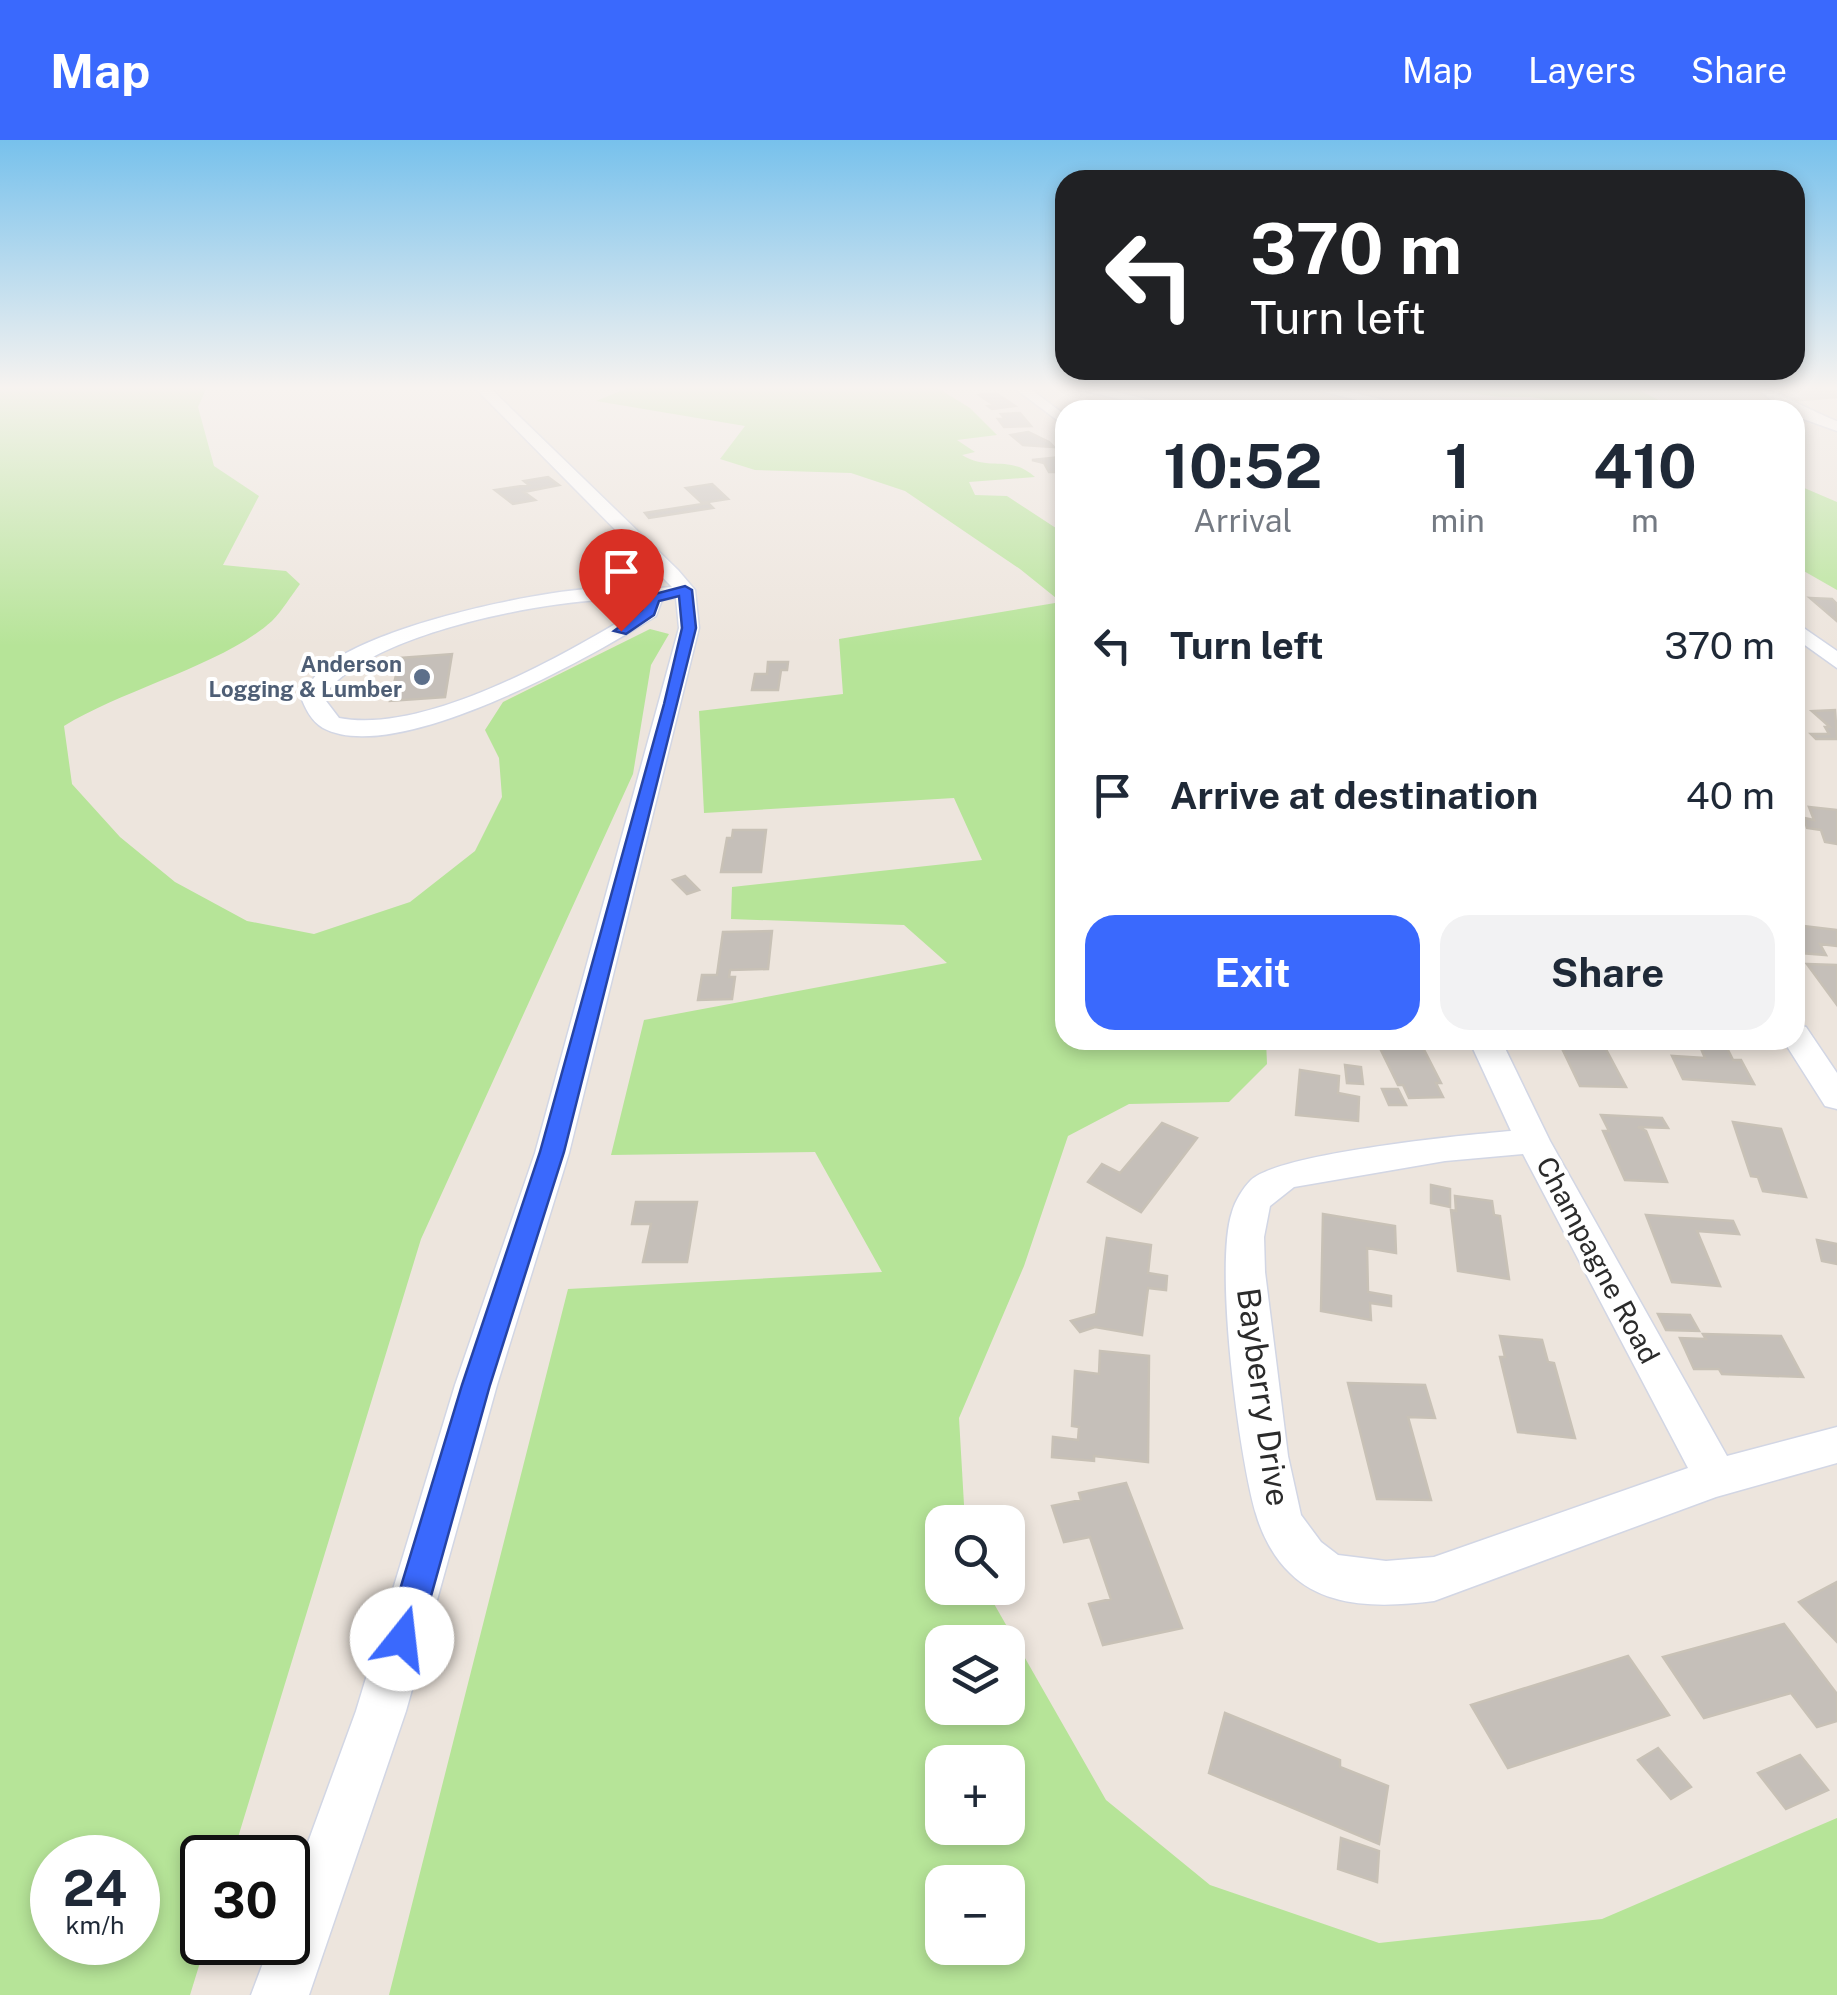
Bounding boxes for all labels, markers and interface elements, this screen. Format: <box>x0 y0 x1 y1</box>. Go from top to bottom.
text: Map <box>50 42 150 99</box>
text: Map <box>1402 50 1473 91</box>
text: Layers <box>1528 50 1636 91</box>
text: Share <box>1691 50 1787 91</box>
text: 370 m <box>1250 207 1462 290</box>
icon: left <box>1085 210 1215 340</box>
text: Turn left <box>1250 291 1426 344</box>
text: 10:52 <box>1163 431 1322 502</box>
text: 1 <box>1445 431 1471 502</box>
text: 410 <box>1593 431 1697 502</box>
text: Arrival <box>1193 502 1292 539</box>
text: min <box>1431 502 1485 539</box>
text: m <box>1631 502 1659 539</box>
pin <box>579 529 664 632</box>
icon: arrive <box>594 544 649 599</box>
icon: left <box>1085 618 1140 673</box>
text: Turn left <box>1170 623 1324 668</box>
text: 370 m <box>1664 623 1775 668</box>
place label: Anderson Logging & Lumber <box>209 651 402 702</box>
marker: Anderson Logging & Lumber <box>411 666 433 688</box>
icon: arrive <box>1085 768 1140 823</box>
text: Arrive at destination <box>1170 773 1538 818</box>
text: 40 m <box>1686 773 1775 818</box>
button: Exit <box>1085 915 1420 1030</box>
button: Share <box>1440 915 1775 1030</box>
street label: Champagne Road <box>1530 1151 1667 1369</box>
street label: Bayberry Drive <box>1230 1286 1297 1508</box>
map controls <box>925 1505 1025 1965</box>
button: search <box>925 1505 1025 1605</box>
position arrow <box>350 1587 454 1691</box>
button: layers <box>925 1625 1025 1725</box>
button: + <box>925 1745 1025 1845</box>
speed limit sign: 30 <box>180 1835 310 1965</box>
text: 24 <box>63 1858 127 1917</box>
button: − <box>925 1865 1025 1965</box>
text: km/h <box>66 1910 124 1940</box>

